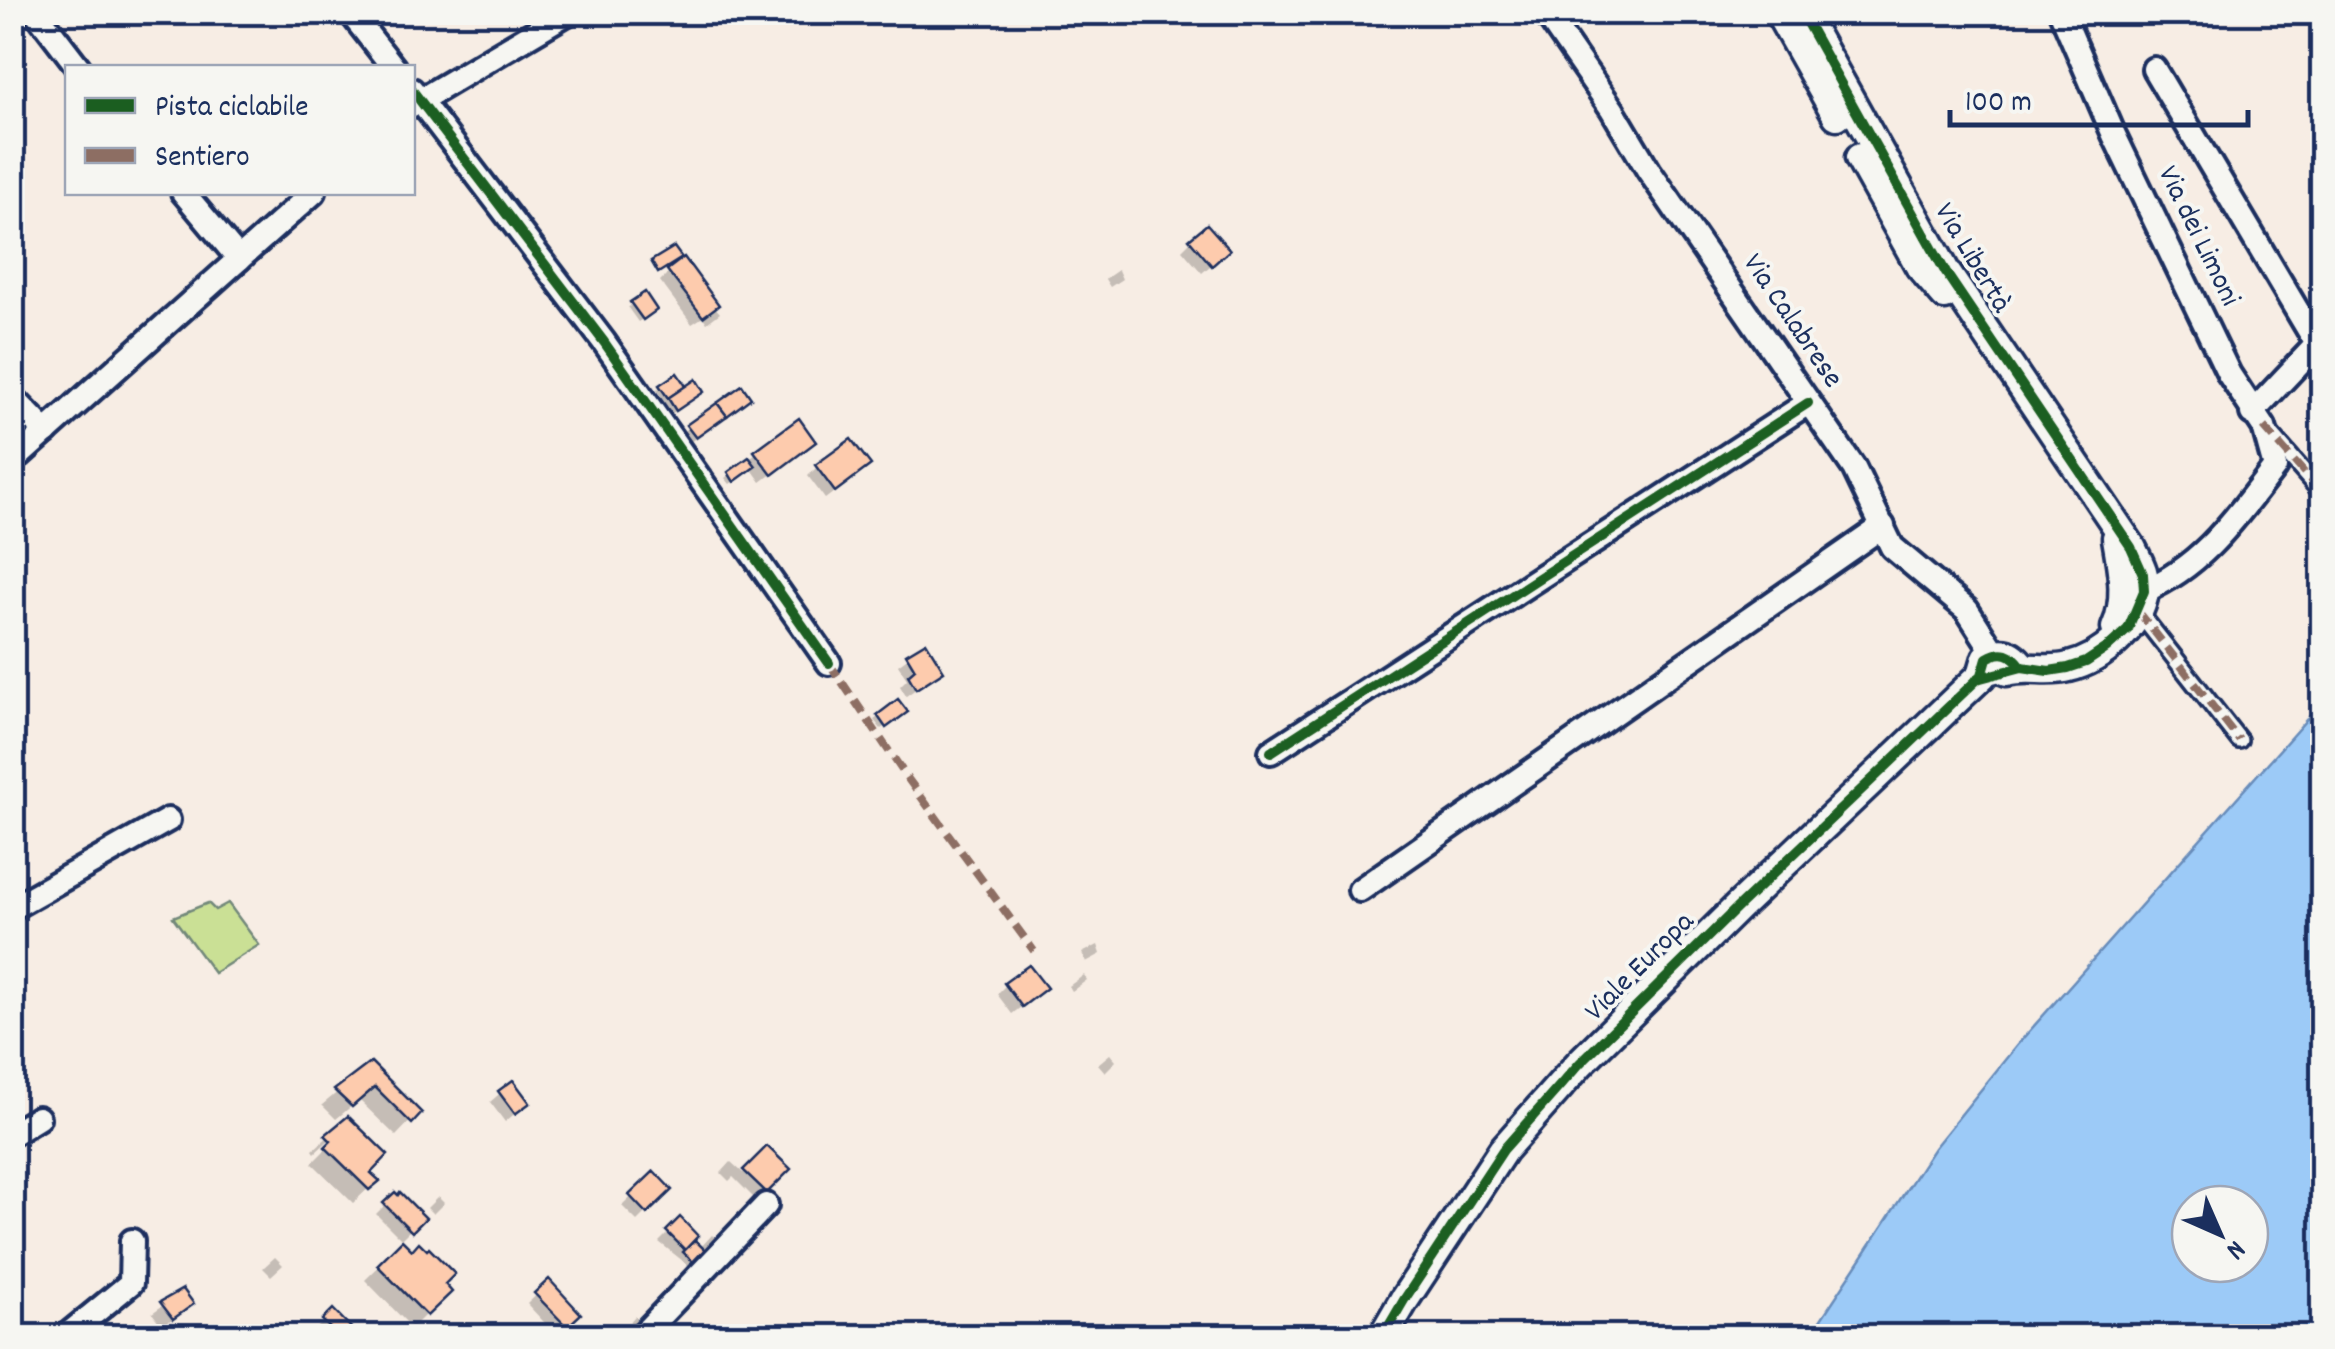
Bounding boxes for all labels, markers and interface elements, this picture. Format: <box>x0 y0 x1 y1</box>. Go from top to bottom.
legend <box>65 65 415 195</box>
scale bar <box>1950 65 2248 127</box>
text: 100 m <box>1965 83 2032 126</box>
text: Pista ciclabile <box>155 88 308 131</box>
text: Sentiero <box>155 138 250 181</box>
street label: Via dei Limoni <box>2144 159 2250 315</box>
street label: Via Libertà <box>1921 196 2021 322</box>
street label: Via Calabrese <box>1730 246 1852 398</box>
street label: Viale Europa <box>1576 903 1706 1033</box>
north arrow <box>2170 1184 2270 1284</box>
text: N <box>2215 1229 2253 1267</box>

